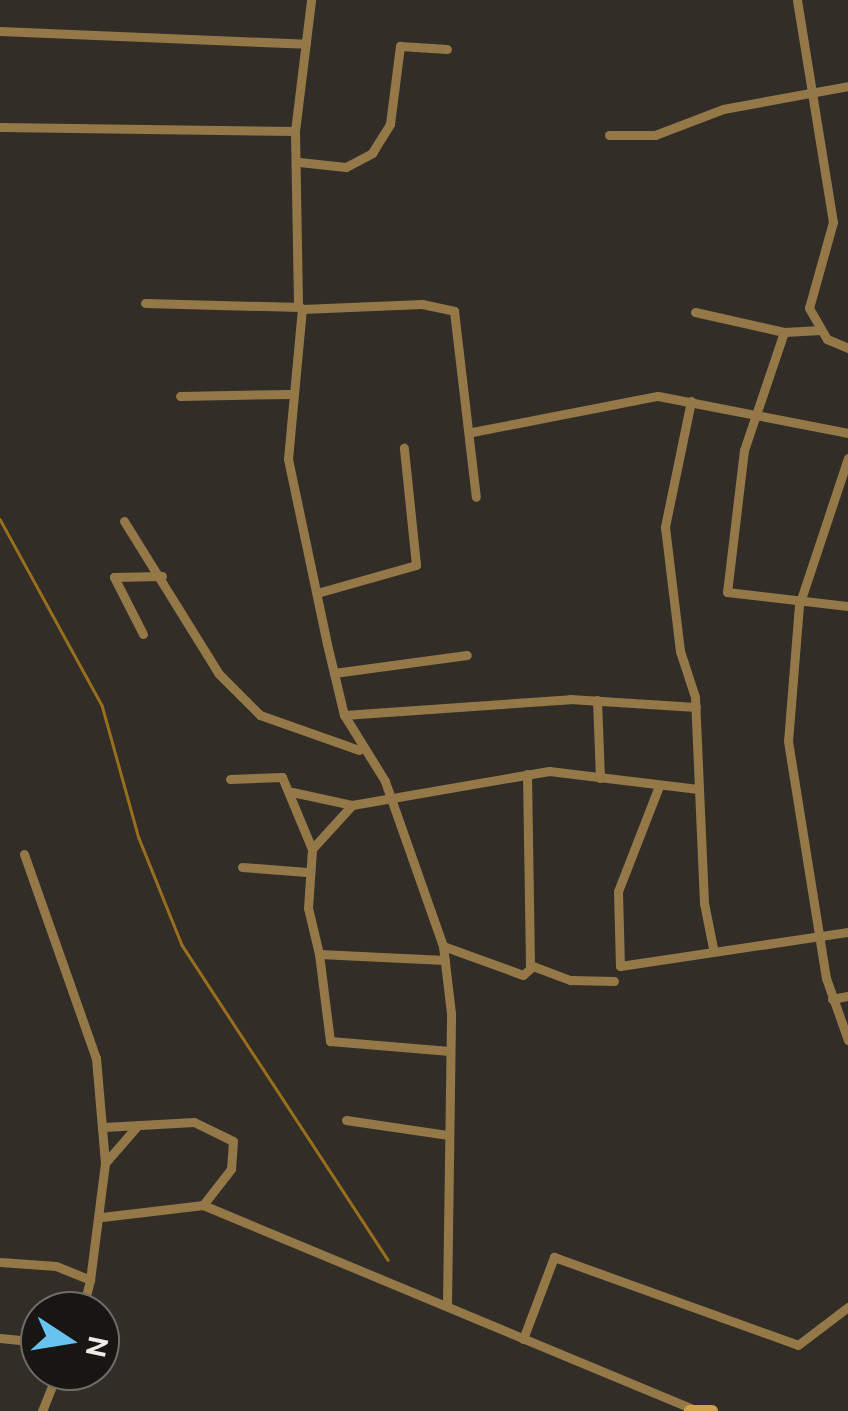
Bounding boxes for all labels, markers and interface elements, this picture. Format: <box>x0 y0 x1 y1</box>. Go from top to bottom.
north arrow <box>20 1291 120 1391</box>
text: N <box>81 1333 115 1360</box>

